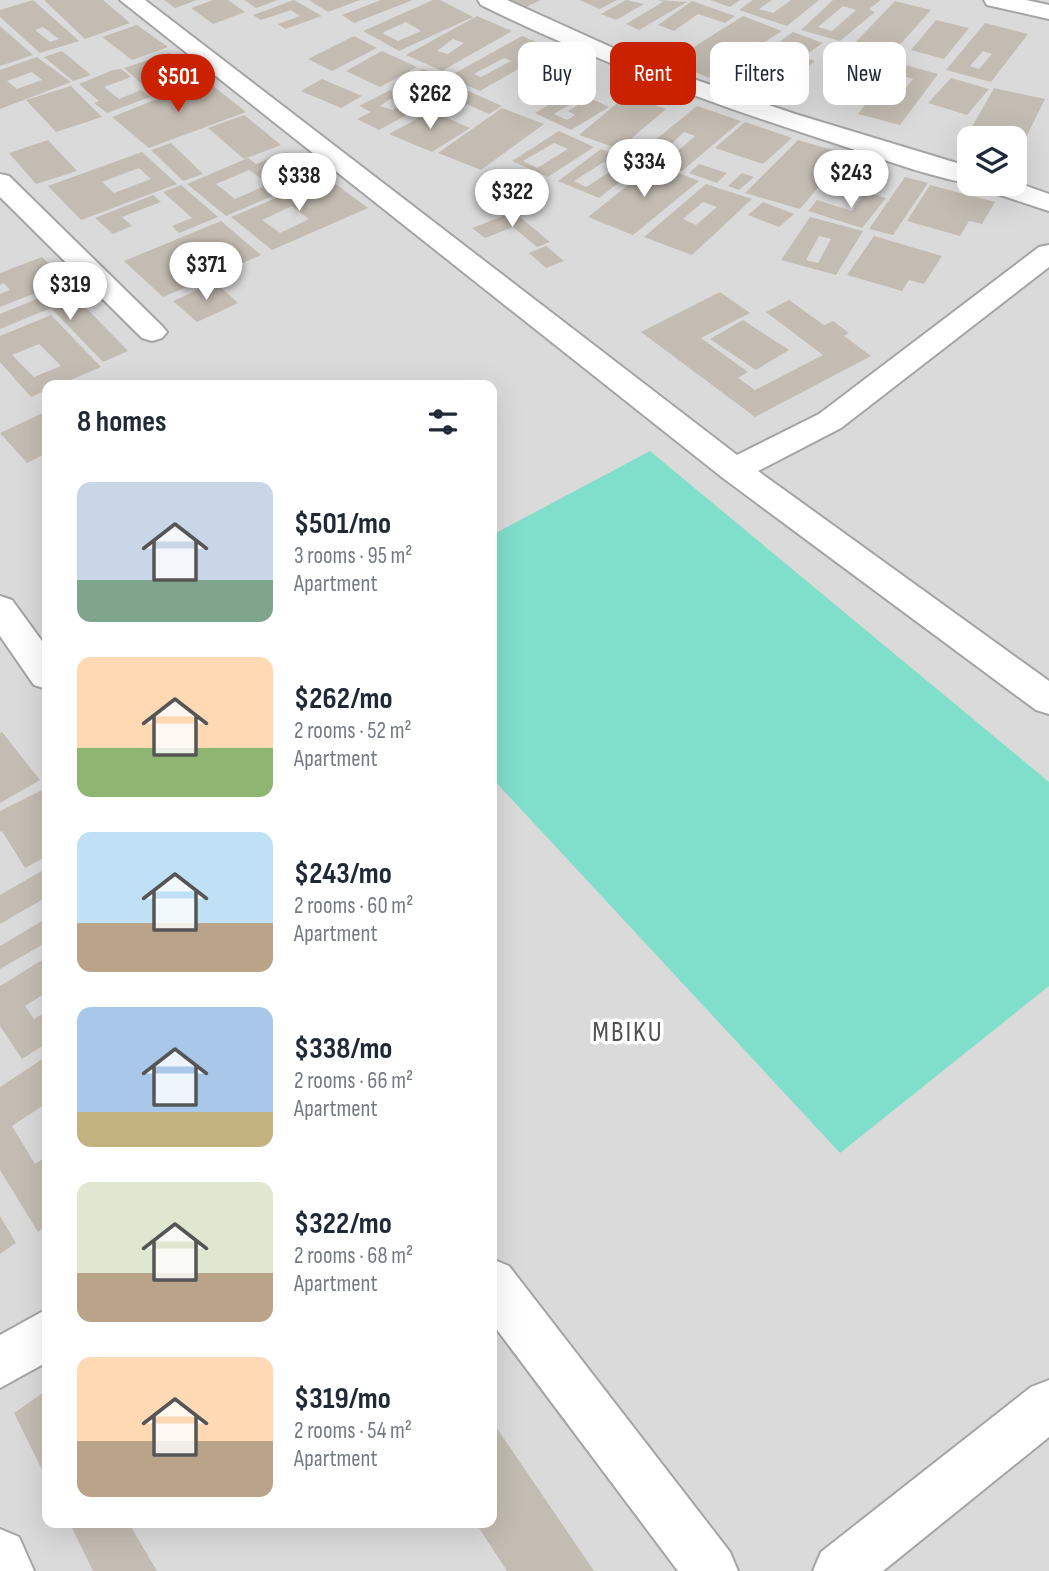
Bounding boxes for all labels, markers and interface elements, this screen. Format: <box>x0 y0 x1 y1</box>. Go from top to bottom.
chip: Buy <box>518 42 596 105</box>
chip: Rent <box>610 42 696 105</box>
chip: Filters <box>710 42 809 105</box>
chip: New <box>823 42 906 105</box>
pin: $501 <box>137 54 219 114</box>
text: $501 <box>157 63 199 91</box>
pin: $262 <box>389 72 471 131</box>
text: $262 <box>409 80 451 108</box>
map controls <box>957 126 1027 196</box>
button: layers <box>957 126 1027 196</box>
pin: $334 <box>603 140 685 199</box>
text: $334 <box>622 148 666 176</box>
pin: $243 <box>810 150 892 210</box>
pin: $338 <box>258 154 340 213</box>
text: $243 <box>830 159 872 187</box>
text: $338 <box>277 162 321 190</box>
pin: $322 <box>471 170 553 229</box>
text: $322 <box>491 178 533 206</box>
pin: $371 <box>165 243 247 302</box>
text: $371 <box>185 251 227 279</box>
pin: $319 <box>29 262 111 322</box>
text: $319 <box>49 271 91 299</box>
icon: filters <box>424 403 462 441</box>
text: 8 homes <box>77 404 166 440</box>
text: $501/mo <box>294 506 391 542</box>
icon: home <box>133 510 217 594</box>
text: 3 rooms · 95 m² <box>294 542 413 570</box>
text: Apartment <box>294 570 378 598</box>
text: $262/mo <box>294 681 393 717</box>
icon: home <box>133 685 217 769</box>
text: 2 rooms · 52 m² <box>294 717 412 745</box>
text: Apartment <box>294 745 378 773</box>
text: $243/mo <box>294 856 392 892</box>
icon: home <box>133 860 217 944</box>
text: 2 rooms · 60 m² <box>294 892 413 920</box>
text: Apartment <box>294 920 378 948</box>
district label: MBIKU <box>592 1016 664 1049</box>
text: $338/mo <box>294 1031 392 1067</box>
icon: home <box>133 1035 217 1119</box>
text: 2 rooms · 66 m² <box>294 1067 413 1095</box>
text: Apartment <box>294 1095 378 1123</box>
text: $322/mo <box>294 1206 392 1242</box>
icon: home <box>133 1210 217 1294</box>
text: 2 rooms · 68 m² <box>294 1242 413 1270</box>
text: Apartment <box>294 1270 378 1298</box>
text: $319/mo <box>294 1381 391 1417</box>
icon: home <box>133 1385 217 1469</box>
text: 2 rooms · 54 m² <box>294 1417 412 1445</box>
text: Apartment <box>294 1445 378 1473</box>

